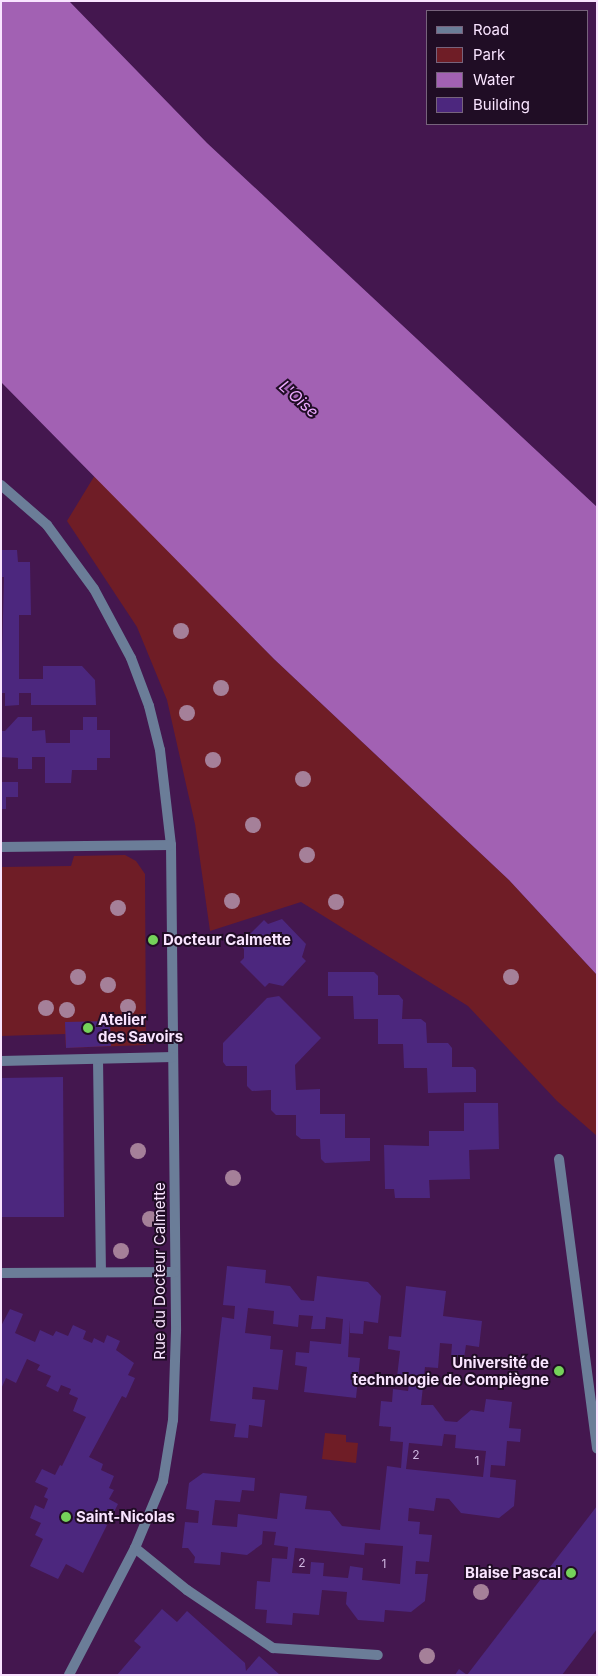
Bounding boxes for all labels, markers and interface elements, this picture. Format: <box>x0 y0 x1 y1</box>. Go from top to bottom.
legend <box>426 10 588 125</box>
text: Road <box>473 20 509 39</box>
text: Park <box>473 45 505 64</box>
text: Water <box>473 70 515 89</box>
text: Building <box>473 95 530 114</box>
water label: L'Oise <box>275 376 323 422</box>
place label: Docteur Calmette <box>163 931 291 949</box>
marker: Docteur Calmette <box>147 934 159 946</box>
place label: Atelier des Savoirs <box>98 1010 183 1045</box>
marker: Atelier des Savoirs <box>82 1022 94 1034</box>
street label: Rue du Docteur Calmette <box>151 1182 169 1360</box>
place label: Université de technologie de Compiègne <box>353 1353 549 1388</box>
marker: Université de technologie de Compiègne <box>553 1365 565 1377</box>
house number: 2 <box>412 1448 420 1462</box>
house number: 1 <box>475 1454 479 1468</box>
place label: Saint-Nicolas <box>76 1508 175 1526</box>
marker: Saint-Nicolas <box>60 1511 72 1523</box>
house number: 2 <box>298 1556 306 1570</box>
house number: 1 <box>382 1557 386 1571</box>
place label: Blaise Pascal <box>465 1564 561 1582</box>
marker: Blaise Pascal <box>565 1567 577 1579</box>

